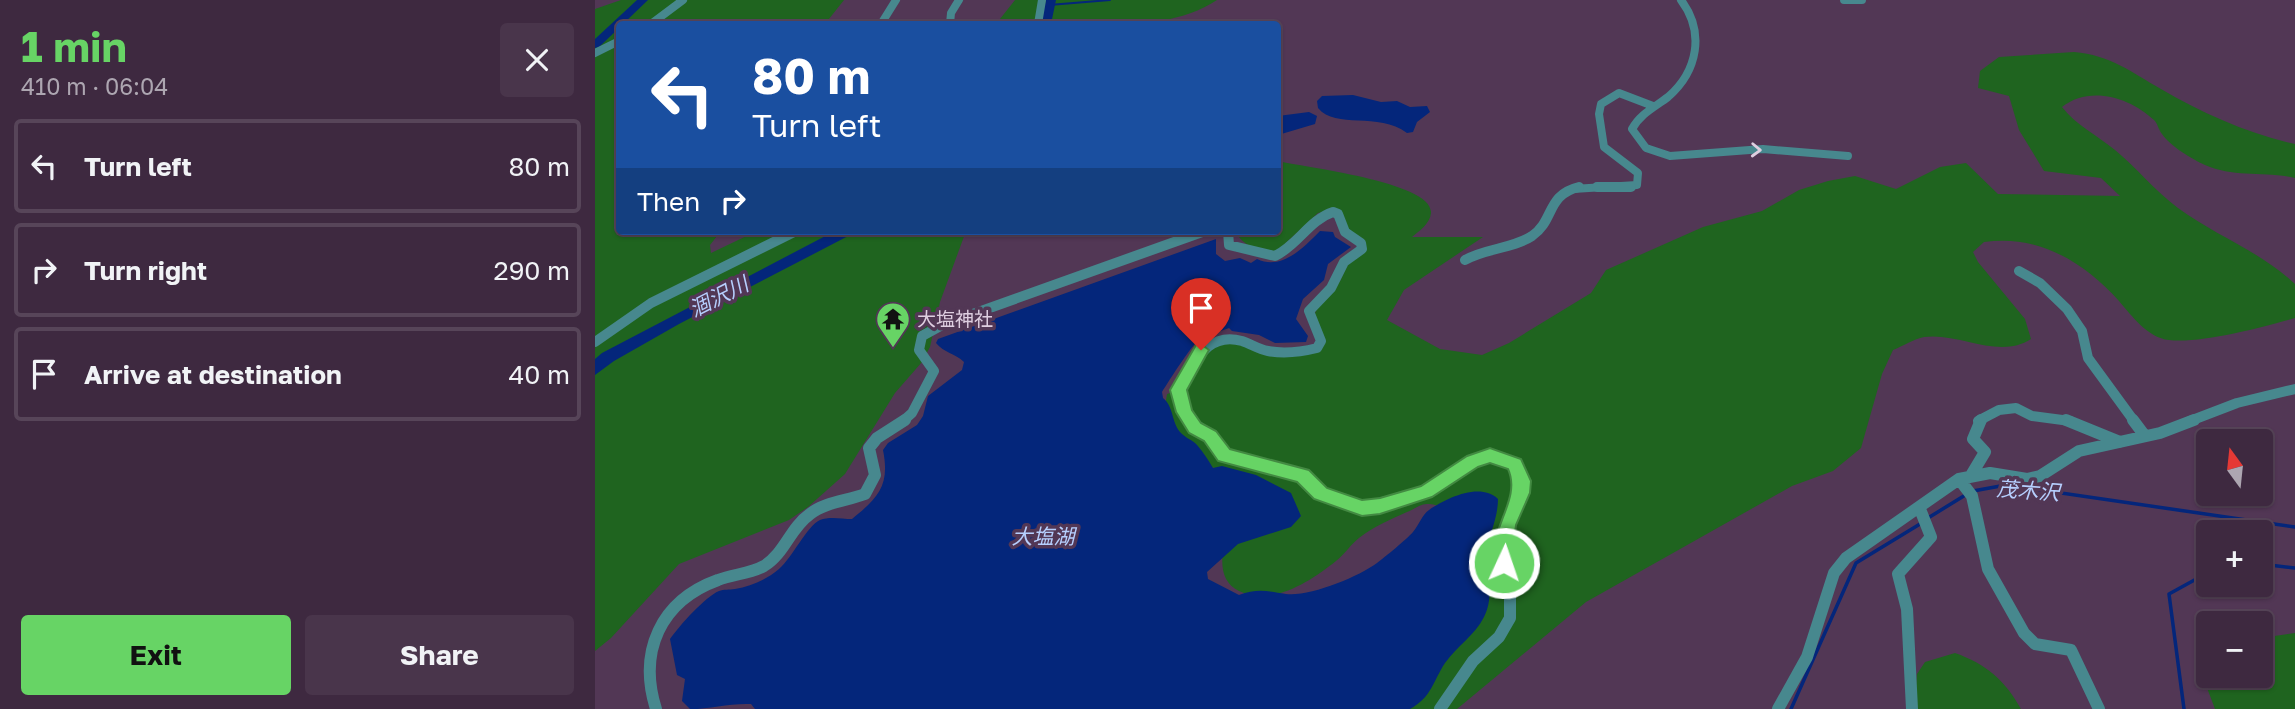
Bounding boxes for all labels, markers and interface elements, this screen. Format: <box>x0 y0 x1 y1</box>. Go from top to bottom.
text: 1 min <box>21 21 127 71</box>
button: close <box>500 23 574 97</box>
text: 80 m <box>752 46 870 105</box>
icon: left <box>637 49 728 140</box>
text: 410 m · 06:04 <box>21 72 168 100</box>
text: Turn left <box>752 106 881 144</box>
one-way arrow <box>1750 142 1761 157</box>
icon: left <box>25 147 63 185</box>
text: Turn left <box>84 151 192 182</box>
text: 80 m <box>509 151 570 182</box>
icon: right <box>714 182 752 220</box>
text: Then <box>637 186 700 217</box>
icon: right <box>25 251 63 289</box>
text: Turn right <box>84 255 207 286</box>
text: 290 m <box>494 255 570 286</box>
water label: 涸沢川 <box>685 269 754 322</box>
pin <box>1171 278 1231 350</box>
icon: arrive <box>1182 289 1220 327</box>
temple icon: 大塩神社 <box>874 300 912 349</box>
place label: 大塩神社 <box>917 307 993 330</box>
icon: arrive <box>25 355 63 393</box>
text: Arrive at destination <box>84 359 342 390</box>
text: 40 m <box>509 359 570 390</box>
north arrow <box>2196 429 2273 506</box>
map controls <box>2196 429 2273 688</box>
water label: 茂木沢 <box>1996 475 2063 505</box>
button: + <box>2196 520 2273 597</box>
water label: 大塩湖 <box>1012 523 1077 549</box>
position arrow <box>1467 526 1541 600</box>
button: − <box>2196 611 2273 688</box>
button: Exit <box>21 615 291 695</box>
button: Share <box>305 615 574 695</box>

